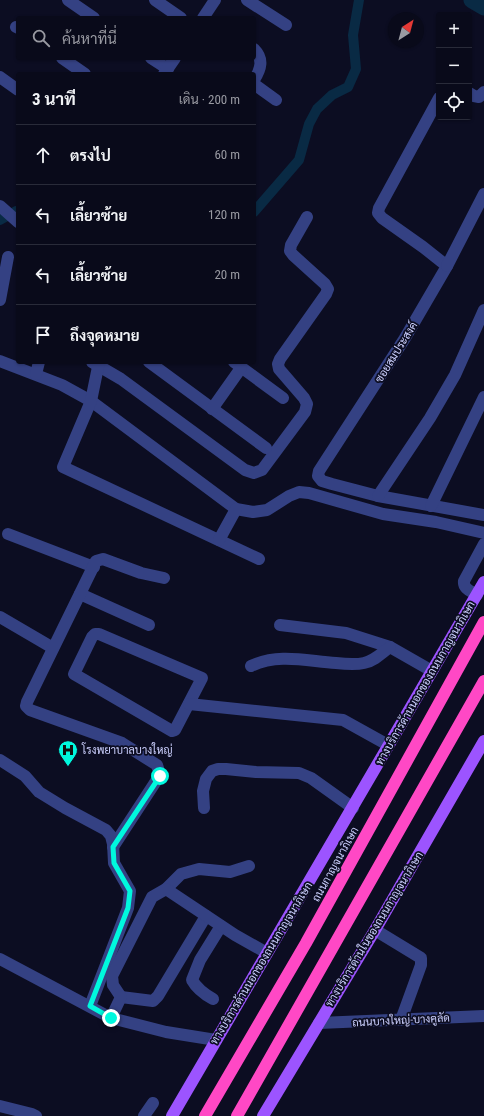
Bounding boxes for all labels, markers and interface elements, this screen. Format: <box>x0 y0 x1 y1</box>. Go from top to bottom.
north arrow <box>388 12 424 48</box>
map controls <box>436 12 472 120</box>
button: + <box>436 12 472 48</box>
search box <box>16 16 256 60</box>
icon: search <box>30 27 52 49</box>
text: ค้นหาที่นี่ <box>62 30 117 48</box>
button: − <box>436 48 472 84</box>
button: locate <box>436 84 472 120</box>
text: 3 นาที <box>32 89 76 109</box>
text: เดิน · 200 m <box>179 92 240 107</box>
icon: ahead <box>32 144 54 166</box>
text: ตรงไป <box>70 147 111 165</box>
text: 60 m <box>214 147 240 162</box>
icon: left <box>32 204 54 226</box>
text: เลี้ยวซ้าย <box>70 207 127 225</box>
text: 120 m <box>208 207 240 222</box>
icon: left <box>32 264 54 286</box>
text: เลี้ยวซ้าย <box>70 267 127 285</box>
text: 20 m <box>214 267 240 282</box>
street label: ซอยสมประสงค์ <box>371 318 420 385</box>
icon: arrive <box>32 324 54 346</box>
text: ถึงจุดหมาย <box>70 327 140 345</box>
street label: ทางบริการด้านนอกของถนนกาญจนาภิเษก <box>372 598 478 768</box>
hospital icon: โรงพยาบาลบางใหญ่ <box>57 739 79 767</box>
place label: โรงพยาบาลบางใหญ่ <box>81 742 173 757</box>
route start <box>151 767 169 785</box>
street label: ถนนกาญจนาภิเษก <box>309 825 361 904</box>
street label: ทางบริการด้านในของถนนกาญจนาภิเษก <box>321 848 426 1009</box>
street label: ทางบริการด้านนอกของถนนกาญจนาภิเษก <box>207 879 315 1047</box>
route end <box>102 1009 120 1027</box>
street label: ถนนบางใหญ่-บางคูลัด <box>352 1009 450 1031</box>

